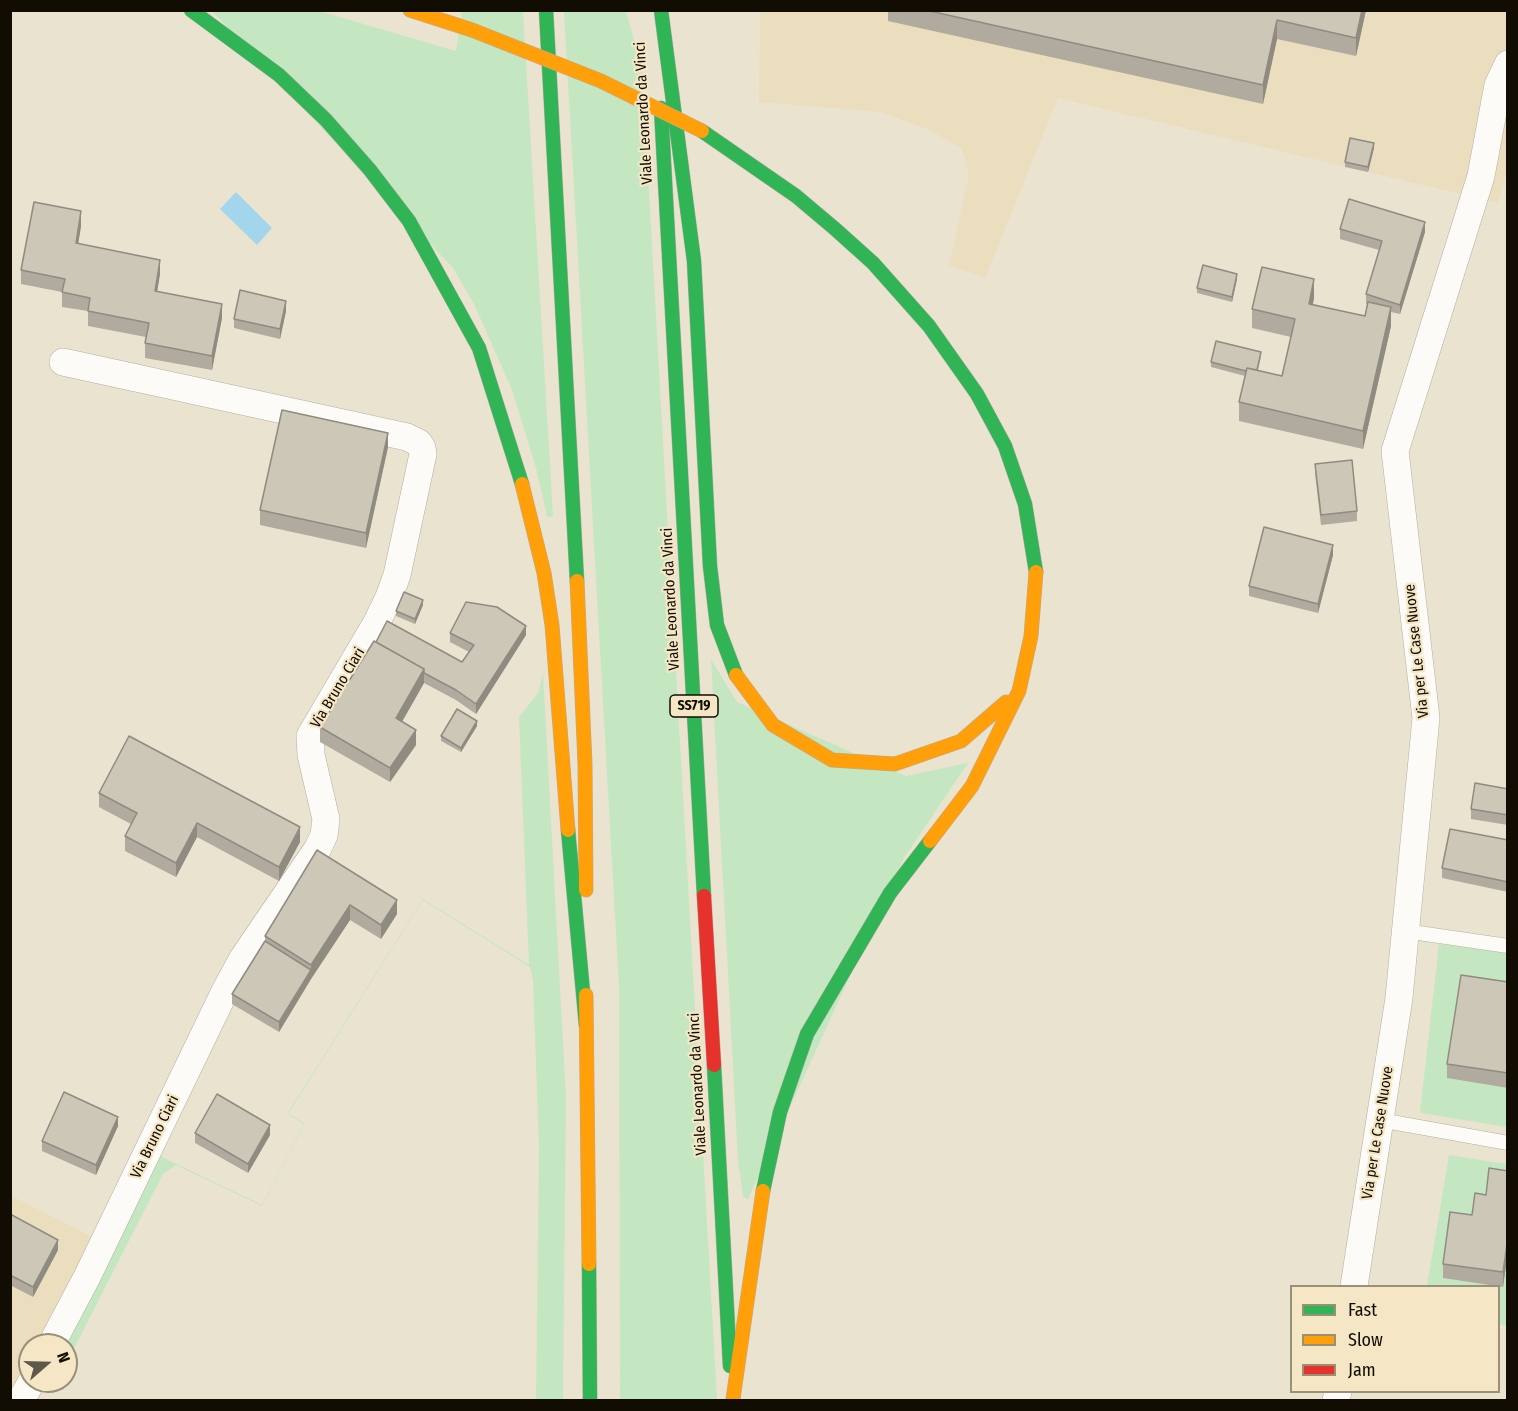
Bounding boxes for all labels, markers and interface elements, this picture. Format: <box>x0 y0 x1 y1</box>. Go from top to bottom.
street label: Viale Leonardo da Vinci <box>631 41 657 185</box>
street label: Viale Leonardo da Vinci <box>658 527 684 671</box>
street label: Via per Le Case Nuove <box>1401 583 1433 719</box>
street label: Via Bruno Ciari <box>307 645 369 731</box>
road number: SS719 <box>670 695 718 717</box>
street label: Viale Leonardo da Vinci <box>685 1012 711 1156</box>
street label: Via per Le Case Nuove <box>1359 1065 1397 1201</box>
street label: Via Bruno Ciari <box>127 1092 183 1182</box>
legend <box>1290 1285 1500 1393</box>
text: Fast <box>1348 1299 1377 1321</box>
text: Slow <box>1348 1329 1383 1351</box>
north arrow <box>18 1333 78 1393</box>
text: N <box>53 1350 74 1365</box>
text: Jam <box>1348 1359 1376 1381</box>

